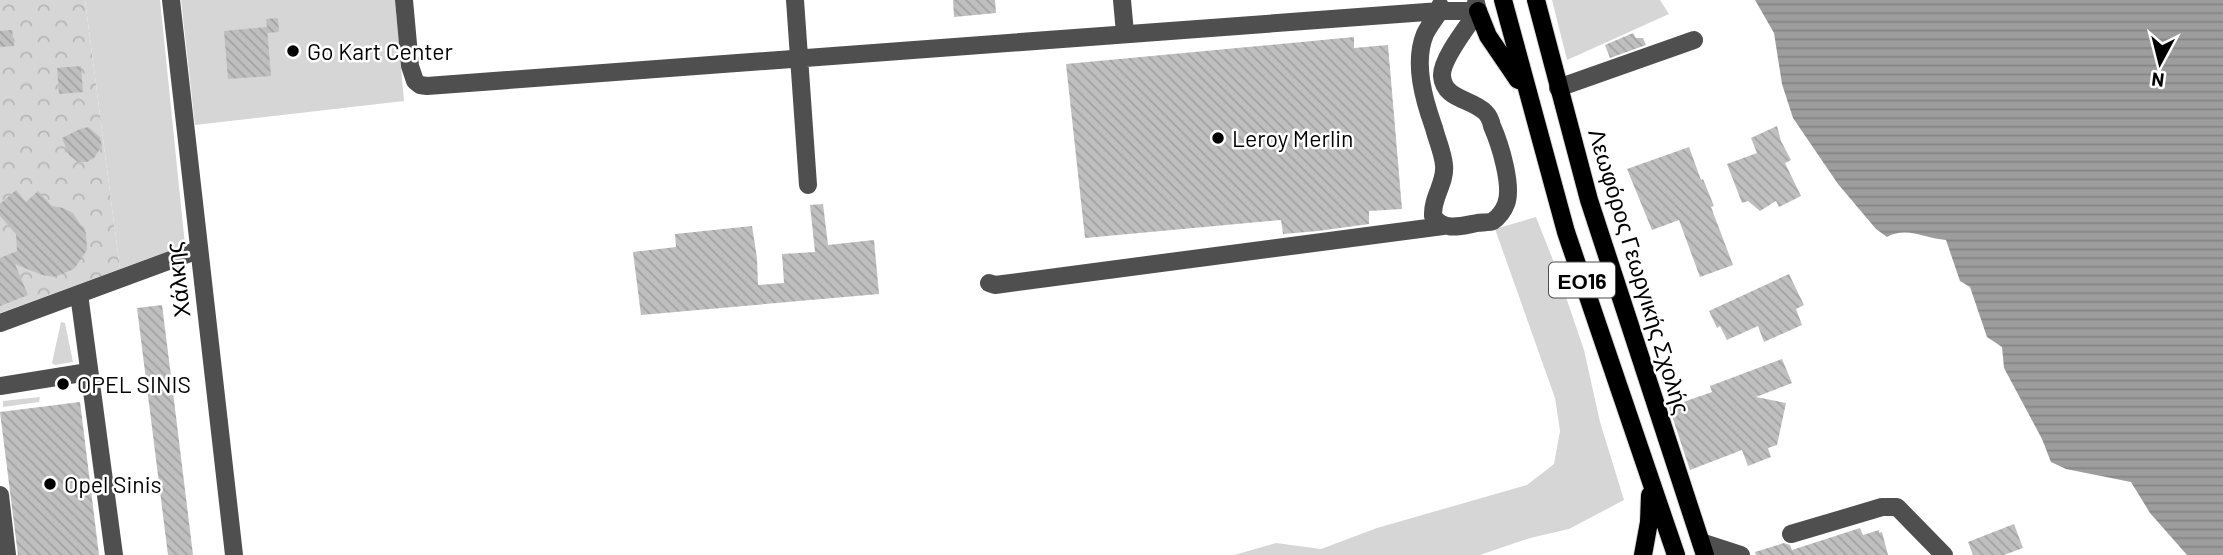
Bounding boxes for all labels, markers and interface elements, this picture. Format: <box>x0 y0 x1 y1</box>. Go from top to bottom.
north arrow <box>2125 28 2195 98</box>
place label: Go Kart Center <box>307 37 454 65</box>
marker: Go Kart Center <box>285 43 301 59</box>
text: N <box>2150 68 2166 93</box>
place label: Leroy Merlin <box>1232 124 1354 152</box>
street label: Λεωφόρος Γεωργικής Σχολής <box>1583 125 1697 417</box>
marker: Leroy Merlin <box>1210 130 1226 146</box>
street label: Χάλκης <box>159 241 195 319</box>
road number: ΕΟ16 <box>1549 262 1615 298</box>
place label: OPEL SINIS <box>77 370 191 398</box>
marker: OPEL SINIS <box>55 376 71 392</box>
place label: Opel Sinis <box>64 470 162 498</box>
marker: Opel Sinis <box>42 476 58 492</box>

